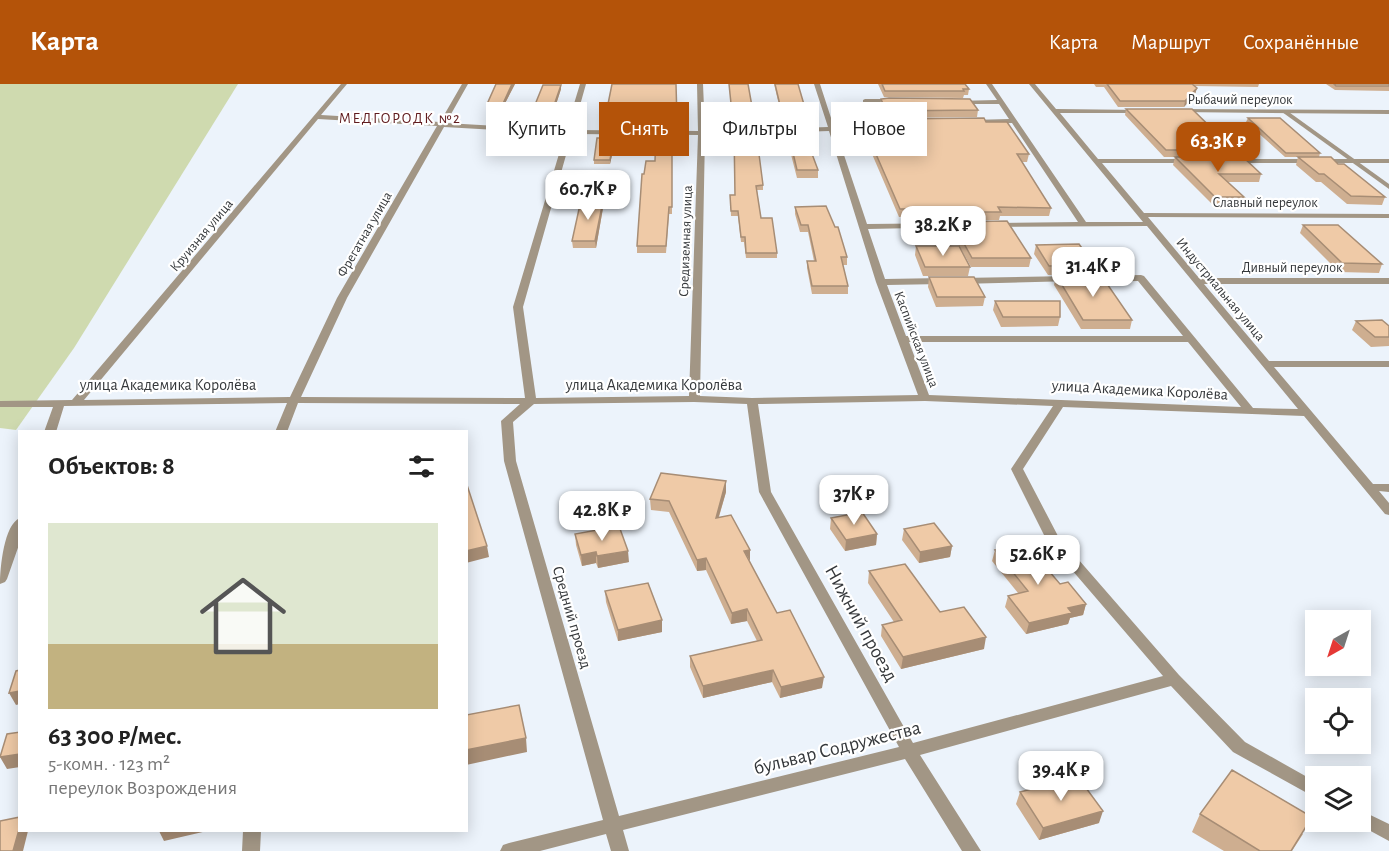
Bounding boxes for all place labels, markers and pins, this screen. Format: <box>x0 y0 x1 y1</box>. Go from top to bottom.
pin: 63.3K ₽ <box>1163 122 1273 173</box>
pin: 60.7K ₽ <box>533 170 643 221</box>
pin: 38.2K ₽ <box>888 206 998 257</box>
pin: 31.4K ₽ <box>1038 247 1148 298</box>
pin: 37K ₽ <box>812 475 896 526</box>
pin: 42.8K ₽ <box>547 491 657 542</box>
pin: 52.6K ₽ <box>983 535 1093 586</box>
pin: 39.4K ₽ <box>1006 751 1116 802</box>

